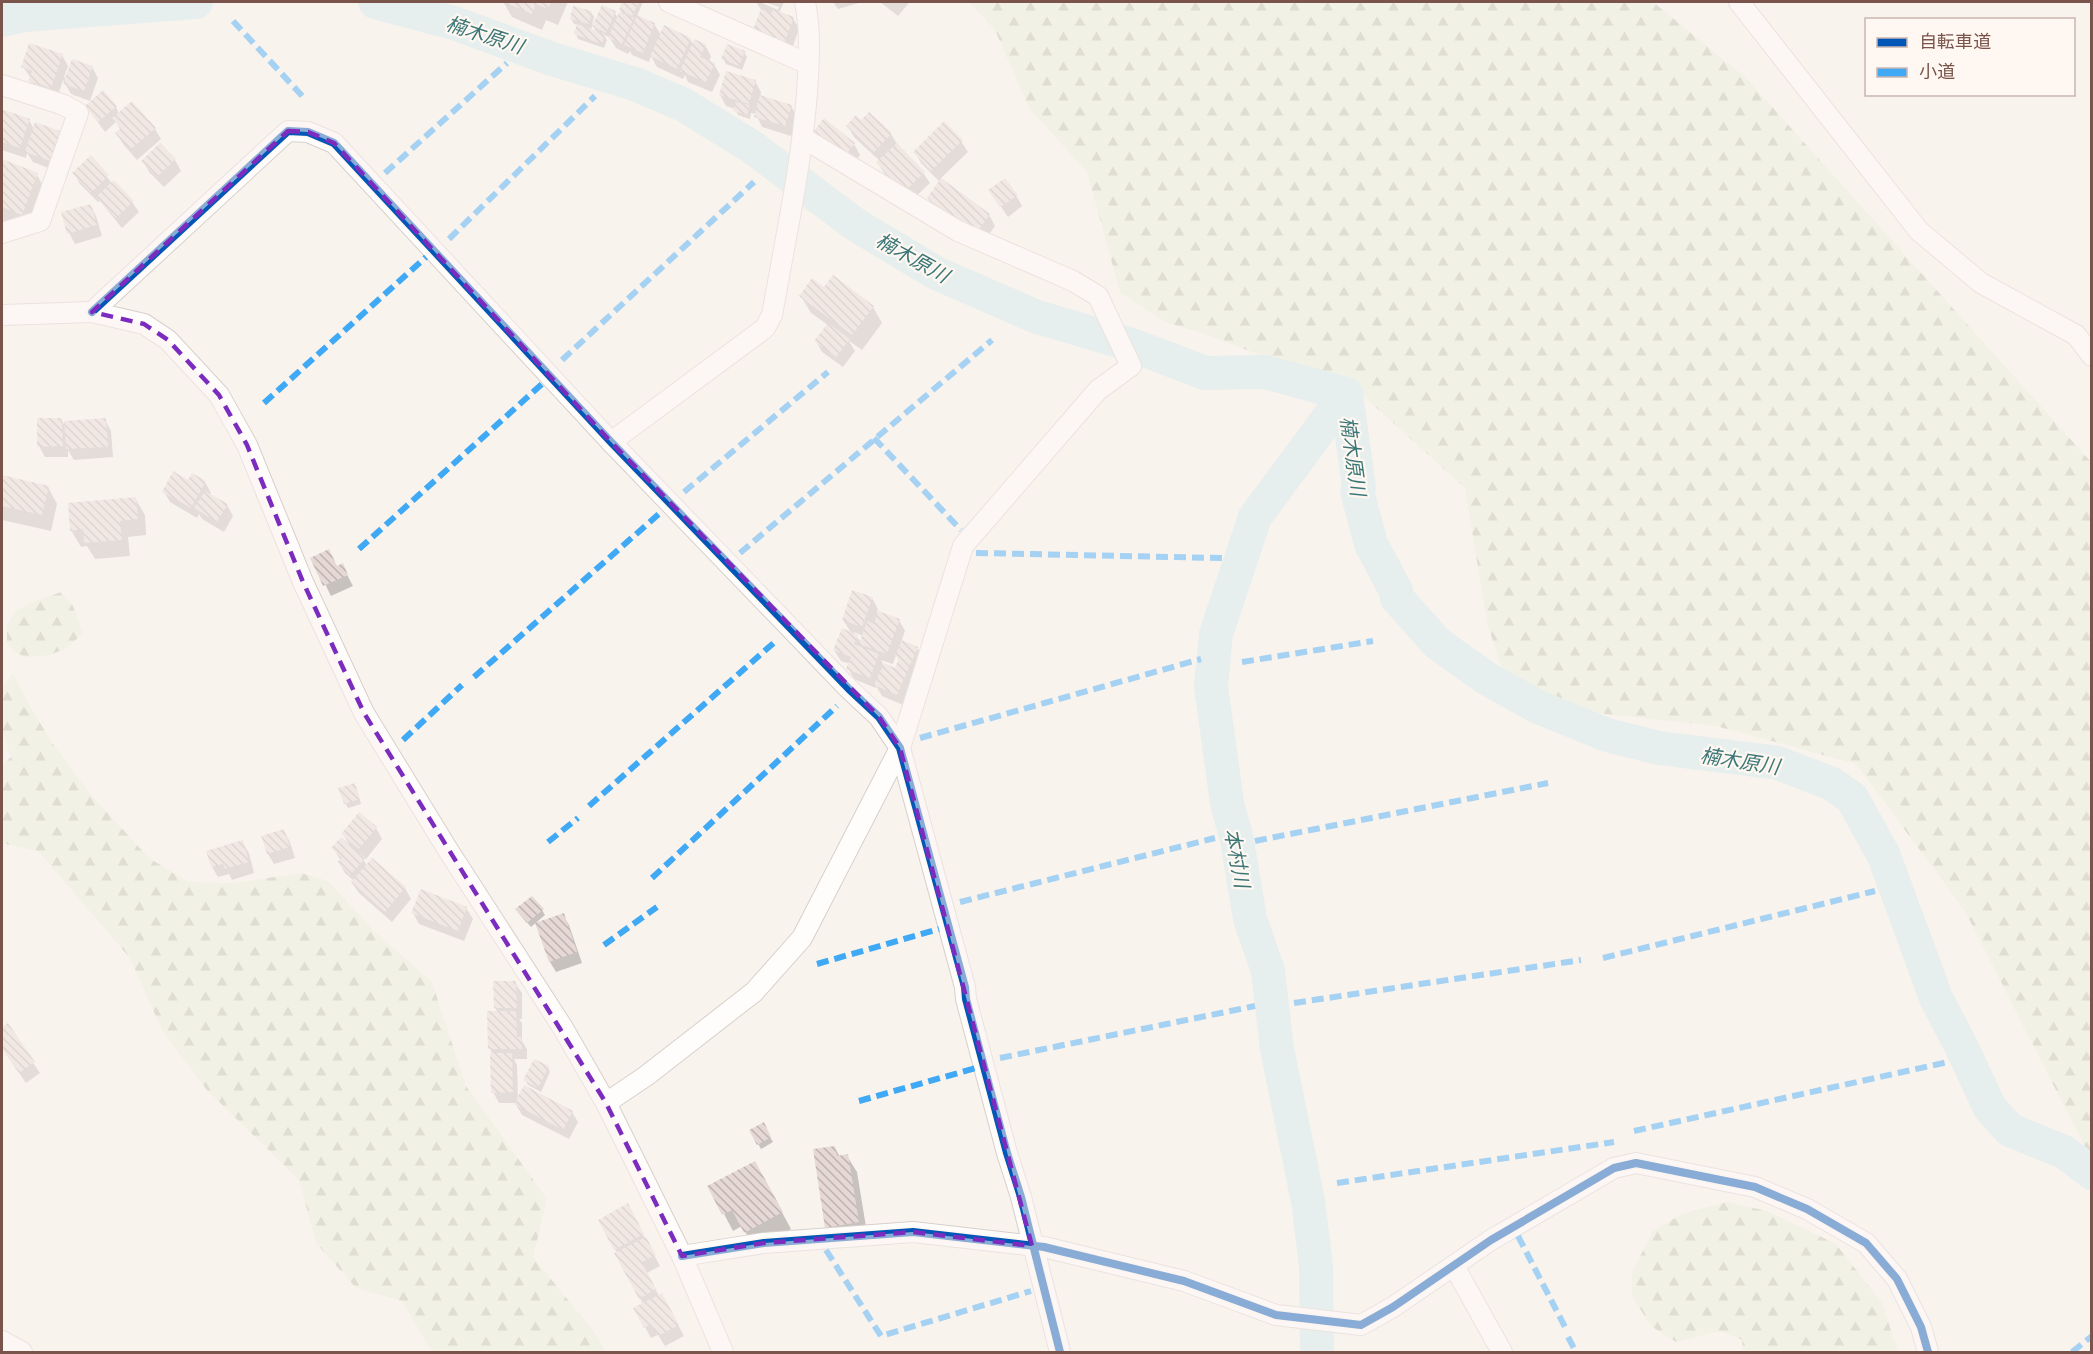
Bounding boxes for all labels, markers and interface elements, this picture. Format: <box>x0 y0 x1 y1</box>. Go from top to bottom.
water label: 楠木原川 <box>443 10 529 58</box>
legend <box>1865 18 2075 96</box>
text: 自転車道 <box>1919 30 1991 52</box>
text: 小道 <box>1919 60 1955 82</box>
water label: 楠木原川 <box>872 227 956 288</box>
water label: 楠木原川 <box>1337 415 1372 499</box>
water label: 楠木原川 <box>1699 742 1783 778</box>
water label: 本村川 <box>1220 826 1256 892</box>

